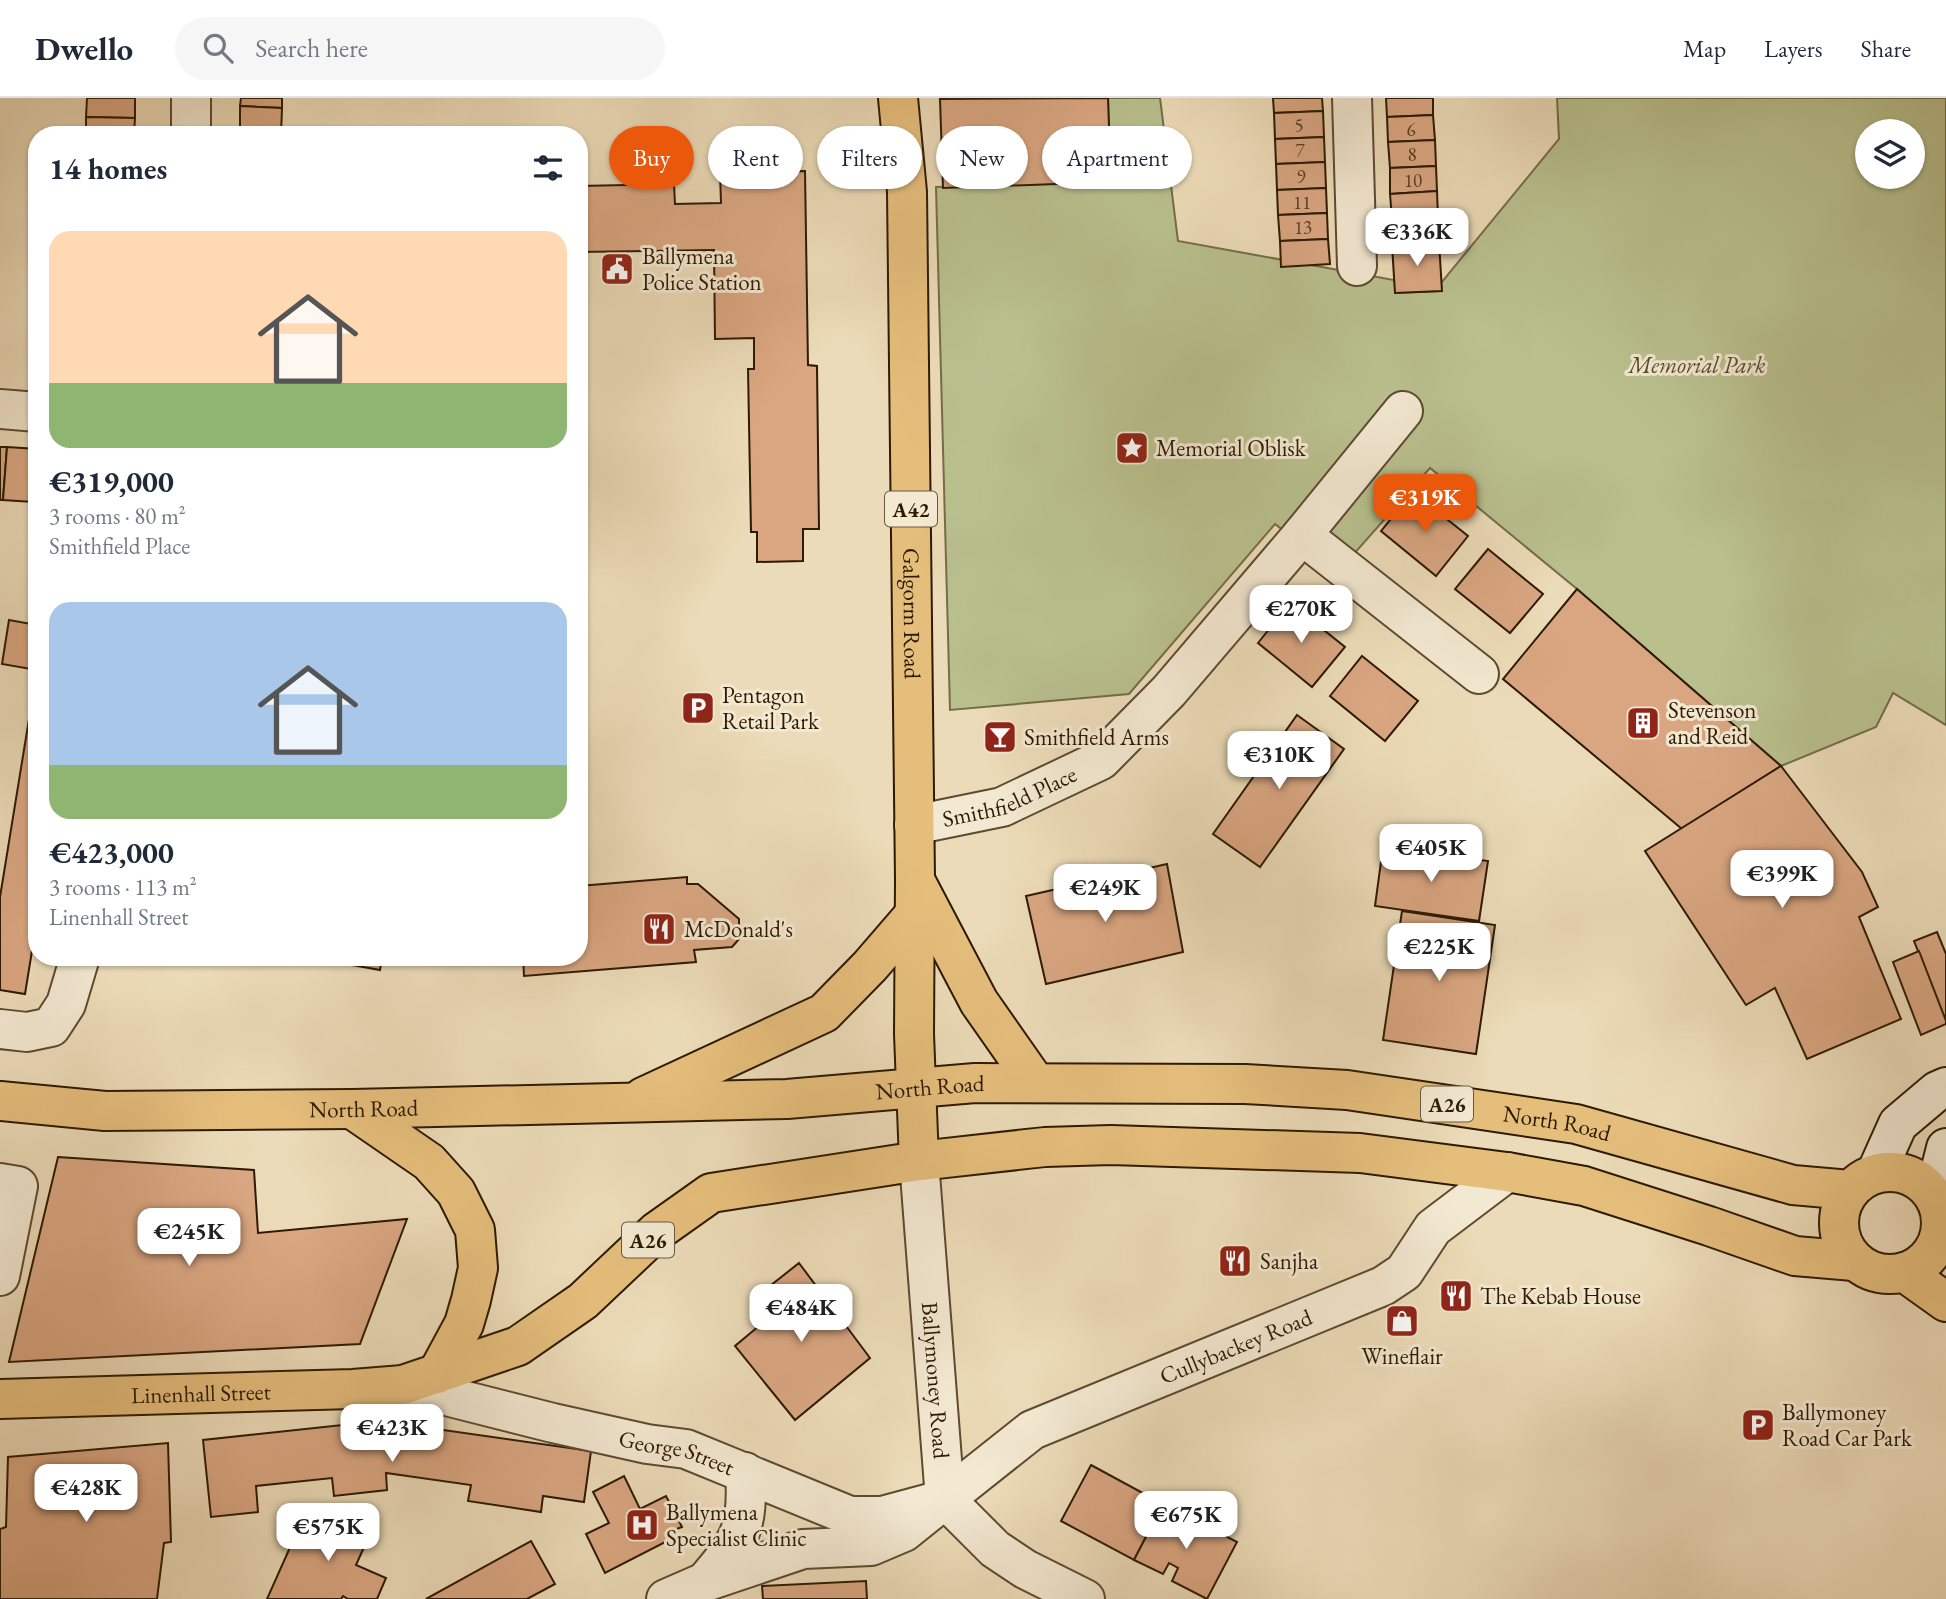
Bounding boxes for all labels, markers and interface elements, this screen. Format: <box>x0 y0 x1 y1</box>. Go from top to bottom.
search box <box>175 17 665 80</box>
text: Dwello <box>35 27 133 70</box>
icon: search <box>199 29 237 67</box>
text: Search here <box>255 31 368 65</box>
text: Map <box>1683 33 1726 64</box>
text: Layers <box>1764 33 1823 64</box>
text: Share <box>1861 33 1911 64</box>
house number: 5 <box>1294 113 1304 138</box>
house number: 6 <box>1406 117 1416 142</box>
map controls <box>1855 119 1925 189</box>
button: layers <box>1855 119 1925 189</box>
chip: Buy <box>609 126 694 189</box>
chip: Rent <box>708 126 803 189</box>
chip: Filters <box>817 126 922 189</box>
chip: New <box>936 126 1028 189</box>
chip: Apartment <box>1042 126 1192 189</box>
house number: 7 <box>1295 138 1305 163</box>
house number: 8 <box>1407 142 1417 167</box>
text: 14 homes <box>49 149 167 188</box>
icon: filters <box>529 149 567 187</box>
house number: 9 <box>1296 164 1306 189</box>
house number: 10 <box>1404 168 1422 193</box>
house number: 11 <box>1293 190 1311 215</box>
pin: €336K <box>1368 208 1466 268</box>
house number: 13 <box>1294 215 1312 240</box>
text: €336K <box>1381 216 1453 246</box>
place label: Ballymena Police Station <box>642 241 762 297</box>
public building icon: Ballymena Police Station <box>598 250 636 288</box>
icon: home <box>245 276 371 402</box>
park label: Memorial Park <box>1626 350 1766 380</box>
place icon: Memorial Oblisk <box>1113 429 1151 467</box>
place label: Memorial Oblisk <box>1156 433 1307 463</box>
text: €319,000 <box>49 462 174 501</box>
pin: €319K <box>1376 474 1474 534</box>
text: €319K <box>1389 482 1461 512</box>
road number: A42 <box>885 492 937 526</box>
text: 3 rooms · 80 m² <box>49 501 186 531</box>
text: Smithfield Place <box>49 531 190 561</box>
street label: Galgorm Road <box>896 548 928 680</box>
pin: €270K <box>1252 586 1350 645</box>
text: €270K <box>1265 593 1337 623</box>
icon: home <box>245 647 371 773</box>
place label: Pentagon Retail Park <box>722 680 820 736</box>
parking icon: Pentagon Retail Park <box>679 689 717 727</box>
place label: Stevenson and Reid <box>1668 695 1756 751</box>
building icon: Stevenson and Reid <box>1624 704 1662 742</box>
bar icon: Smithfield Arms <box>981 718 1019 756</box>
place label: Smithfield Arms <box>1024 722 1169 752</box>
pin: €310K <box>1230 732 1328 791</box>
text: €310K <box>1243 739 1315 769</box>
street label: Smithfield Place <box>940 759 1081 834</box>
pin: €405K <box>1382 824 1480 884</box>
text: €405K <box>1395 832 1467 862</box>
text: €423,000 <box>49 833 174 872</box>
pin: €399K <box>1733 850 1831 910</box>
text: €399K <box>1746 858 1818 888</box>
pin: €249K <box>1056 864 1154 924</box>
text: 3 rooms · 113 m² <box>49 872 197 902</box>
text: €249K <box>1069 872 1141 902</box>
text: Linenhall Street <box>49 902 189 932</box>
restaurant icon: McDonald's <box>640 910 678 948</box>
place label: McDonald's <box>684 914 793 944</box>
pin: €225K <box>1390 924 1488 983</box>
text: €225K <box>1403 931 1475 961</box>
street label: North Road <box>874 1068 985 1106</box>
road number: A26 <box>1421 1086 1473 1122</box>
street label: North Road <box>309 1092 419 1124</box>
street label: North Road <box>1501 1098 1615 1148</box>
pin: €245K <box>140 1208 238 1268</box>
text: €245K <box>153 1216 225 1246</box>
road number: A26 <box>622 1222 674 1258</box>
restaurant icon: Sanjha <box>1216 1242 1254 1280</box>
place label: Sanjha <box>1260 1246 1319 1276</box>
restaurant icon: The Kebab House <box>1437 1277 1475 1315</box>
place label: The Kebab House <box>1480 1281 1641 1311</box>
pin: €484K <box>752 1284 850 1344</box>
text: €484K <box>765 1292 837 1322</box>
street label: Ballymoney Road <box>915 1301 957 1460</box>
street label: Cullybackey Road <box>1155 1302 1317 1391</box>
shop icon: Wineflair <box>1383 1302 1421 1340</box>
place label: Wineflair <box>1361 1341 1443 1371</box>
street label: Linenhall Street <box>131 1376 272 1410</box>
place label: Ballymoney Road Car Park <box>1782 1397 1913 1453</box>
pin: €423K <box>343 1404 441 1464</box>
parking icon: Ballymoney Road Car Park <box>1739 1406 1777 1444</box>
text: €423K <box>356 1412 428 1442</box>
street label: George Street <box>616 1423 740 1482</box>
pin: €428K <box>37 1464 135 1524</box>
text: €428K <box>50 1472 122 1502</box>
pin: €675K <box>1137 1492 1235 1551</box>
place label: Ballymena Specialist Clinic <box>666 1497 807 1553</box>
text: €675K <box>1150 1499 1222 1529</box>
pin: €575K <box>279 1504 377 1563</box>
hospital icon: Ballymena Specialist Clinic <box>623 1506 661 1544</box>
text: €575K <box>292 1511 364 1541</box>

